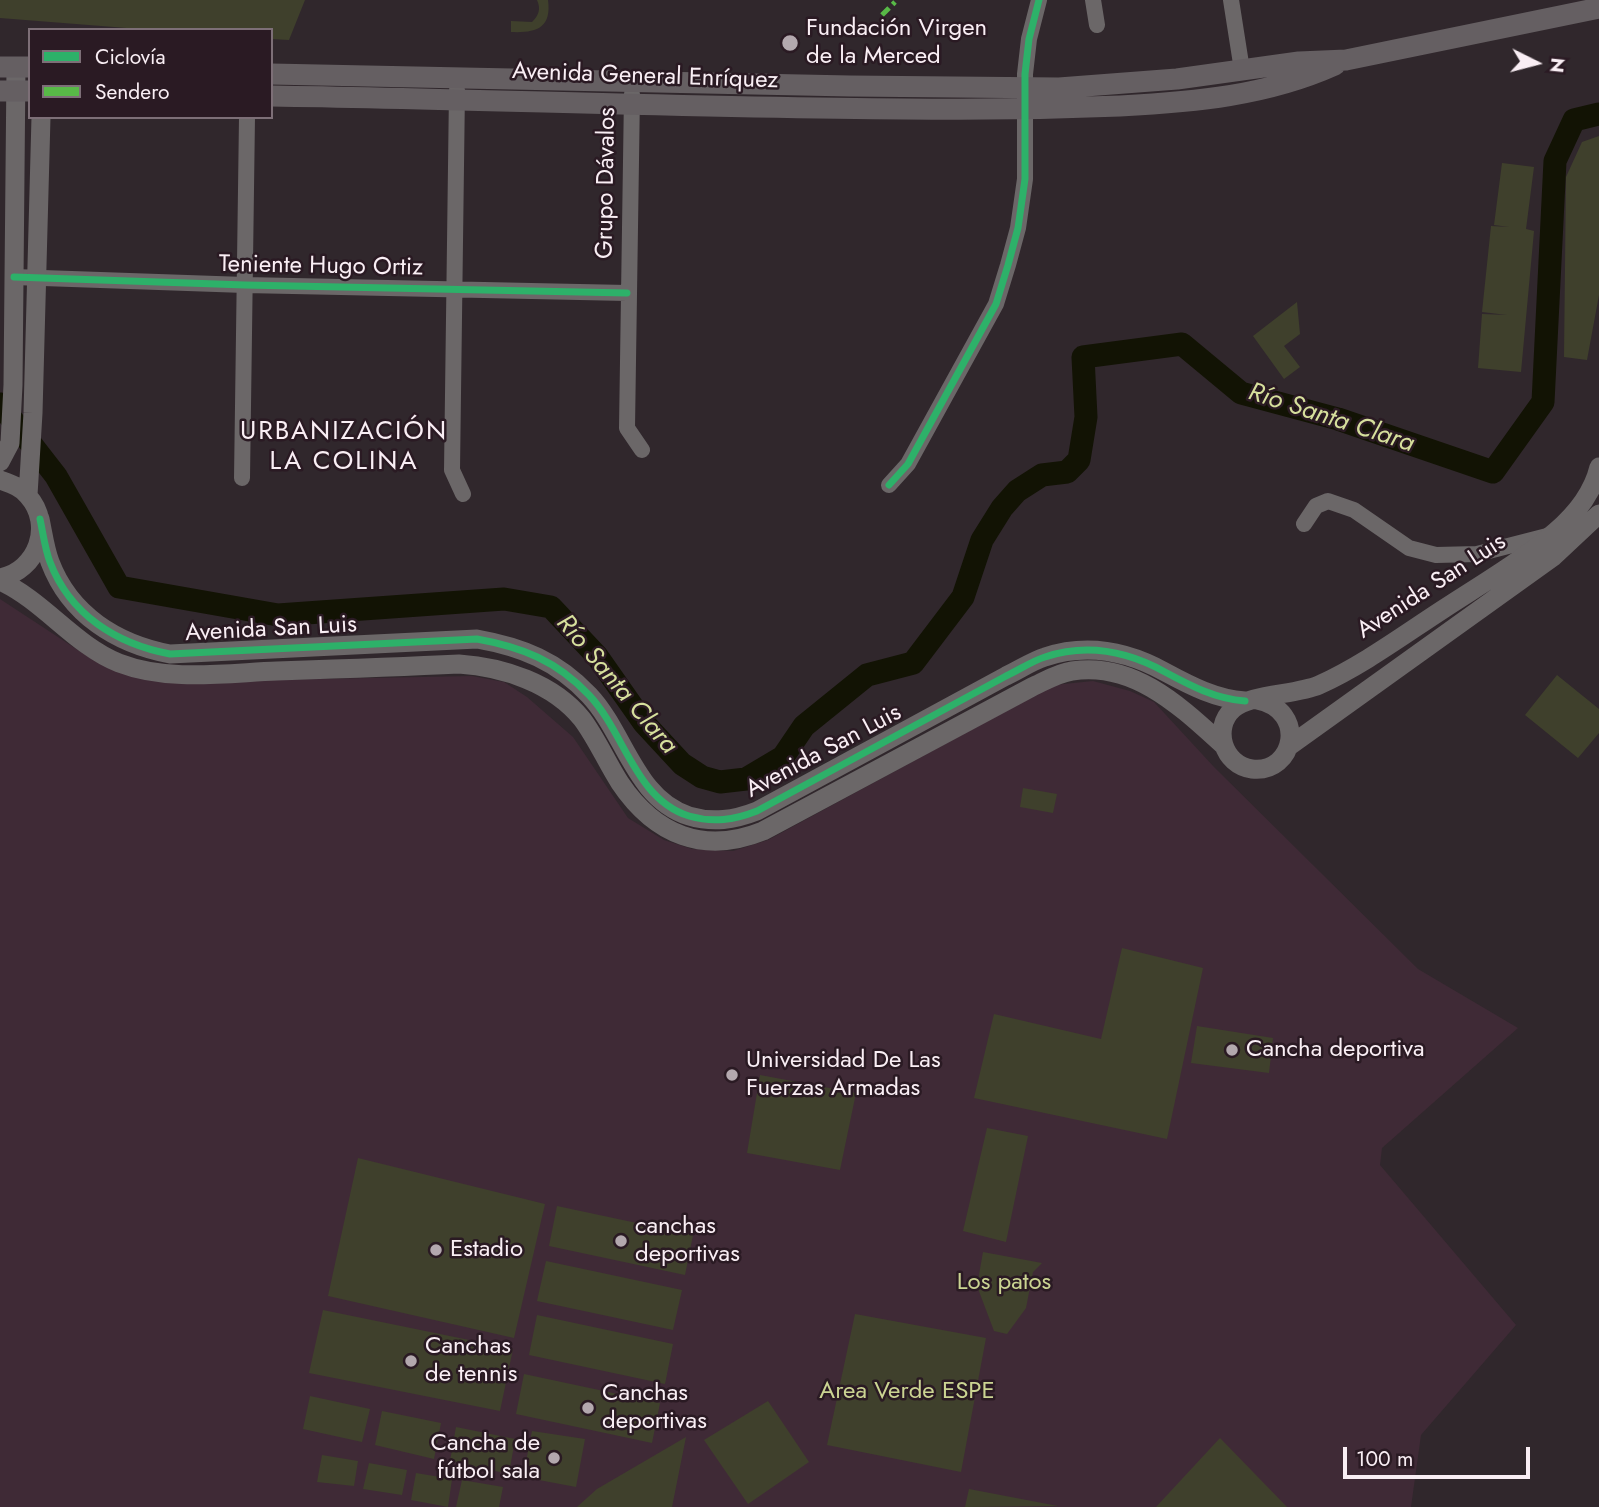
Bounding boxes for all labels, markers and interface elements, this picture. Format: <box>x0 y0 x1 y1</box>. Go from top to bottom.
place label: Fundación Virgen de la Merced <box>806 15 987 71</box>
legend <box>28 28 273 119</box>
north arrow <box>1501 28 1571 98</box>
marker: Fundación Virgen de la Merced <box>780 33 800 53</box>
text: Ciclovía <box>95 42 166 72</box>
text: N <box>1543 56 1572 74</box>
street label: Avenida General Enríquez <box>511 58 779 96</box>
text: Sendero <box>95 77 170 107</box>
street label: Grupo Dávalos <box>591 107 623 259</box>
street label: Teniente Hugo Ortiz <box>219 251 423 283</box>
water label: Río Santa Clara <box>1244 378 1418 460</box>
district label: URBANIZACIÓN LA COLINA <box>241 417 447 478</box>
street label: Avenida San Luis <box>1352 528 1512 646</box>
water label: Río Santa Clara <box>549 609 683 761</box>
street label: Avenida San Luis <box>184 611 358 649</box>
street label: Avenida San Luis <box>741 699 907 805</box>
place label: Cancha deportiva <box>1246 1036 1425 1064</box>
marker: Cancha deportiva <box>1224 1042 1240 1058</box>
place label: Universidad De Las Fuerzas Armadas <box>746 1047 941 1103</box>
marker: Universidad De Las Fuerzas Armadas <box>724 1067 740 1083</box>
place label: canchas deportivas <box>635 1213 740 1269</box>
marker: canchas deportivas <box>613 1233 629 1249</box>
place label: Estadio <box>450 1236 523 1264</box>
marker: Estadio <box>428 1242 444 1258</box>
park label: Los patos <box>957 1269 1051 1297</box>
place label: Canchas de tennis <box>425 1333 517 1389</box>
marker: Canchas de tennis <box>403 1353 419 1369</box>
park label: Area Verde ESPE <box>819 1378 995 1406</box>
place label: Canchas deportivas <box>602 1380 707 1436</box>
marker: Canchas deportivas <box>580 1400 596 1416</box>
place label: Cancha de fútbol sala <box>431 1430 540 1486</box>
scale bar <box>1347 1434 1534 1478</box>
text: 100 m <box>1356 1444 1413 1474</box>
marker: Cancha de fútbol sala <box>546 1450 562 1466</box>

